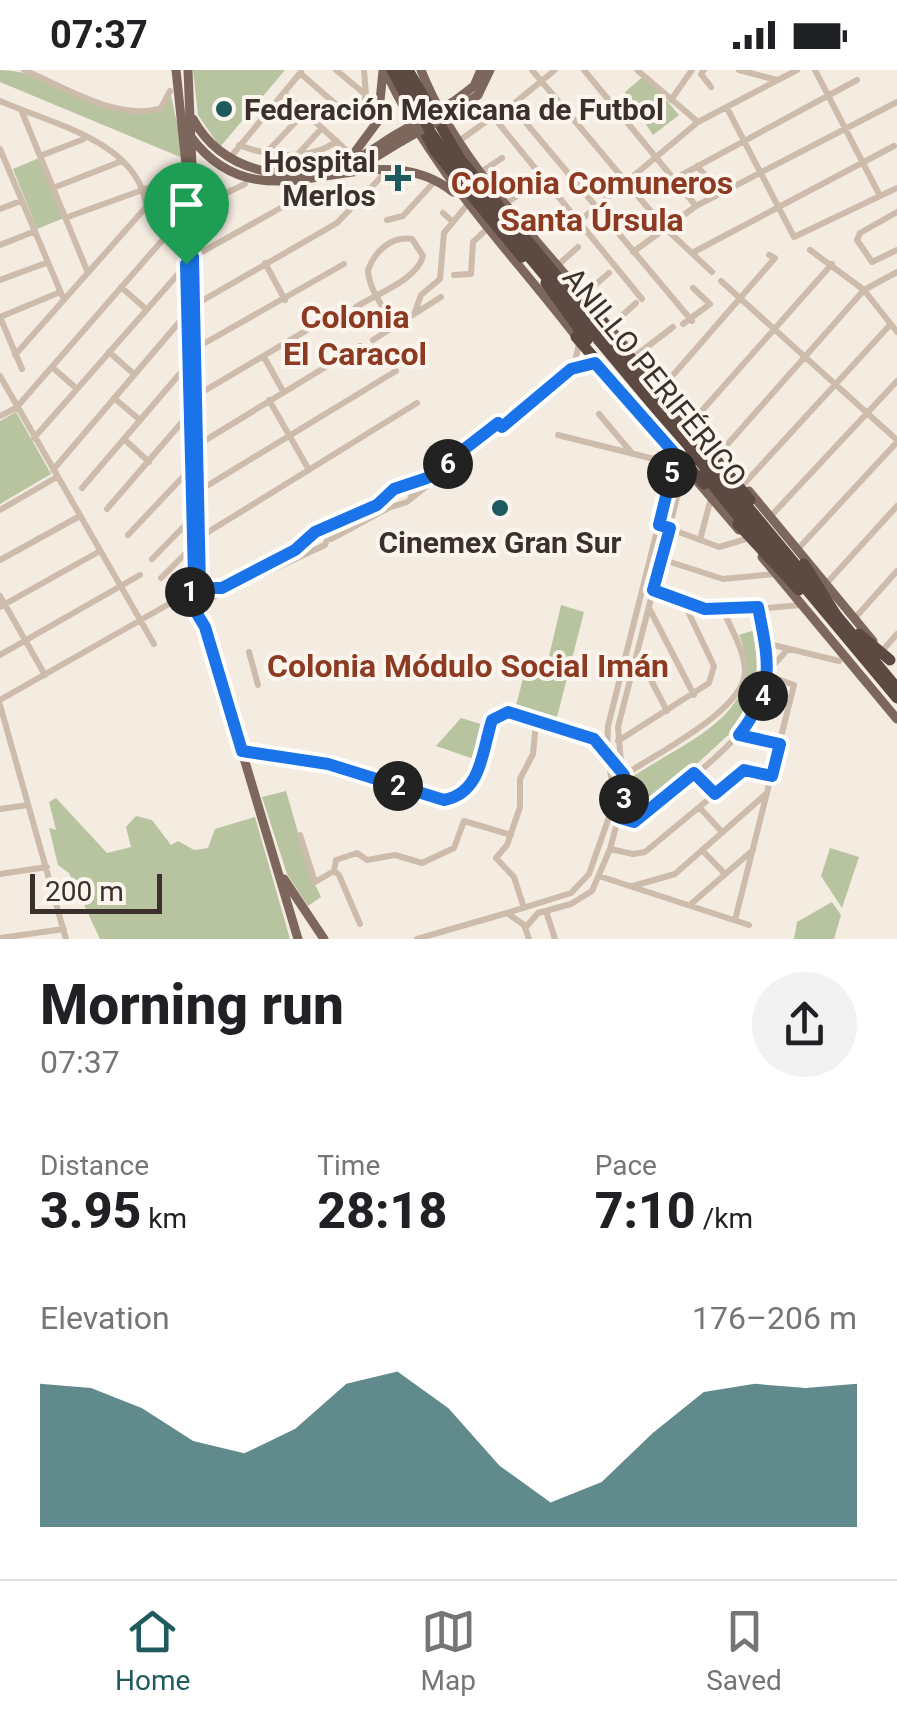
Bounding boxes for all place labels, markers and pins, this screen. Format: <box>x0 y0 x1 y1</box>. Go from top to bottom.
place label: Federación Mexicana de Futbol <box>244 92 664 127</box>
marker: Federación Mexicana de Futbol <box>213 98 235 120</box>
place label: Hospital Merlos <box>264 144 376 213</box>
pin <box>144 162 229 265</box>
marker: Hospital Merlos <box>385 165 411 191</box>
pin: 6 <box>423 439 473 489</box>
pin: 5 <box>647 448 697 498</box>
marker: Cinemex Gran Sur <box>489 497 511 519</box>
place label: Cinemex Gran Sur <box>378 525 622 560</box>
pin: 1 <box>165 567 215 617</box>
pin: 4 <box>738 671 788 721</box>
pin: 2 <box>373 761 423 811</box>
pin: 3 <box>599 774 649 824</box>

